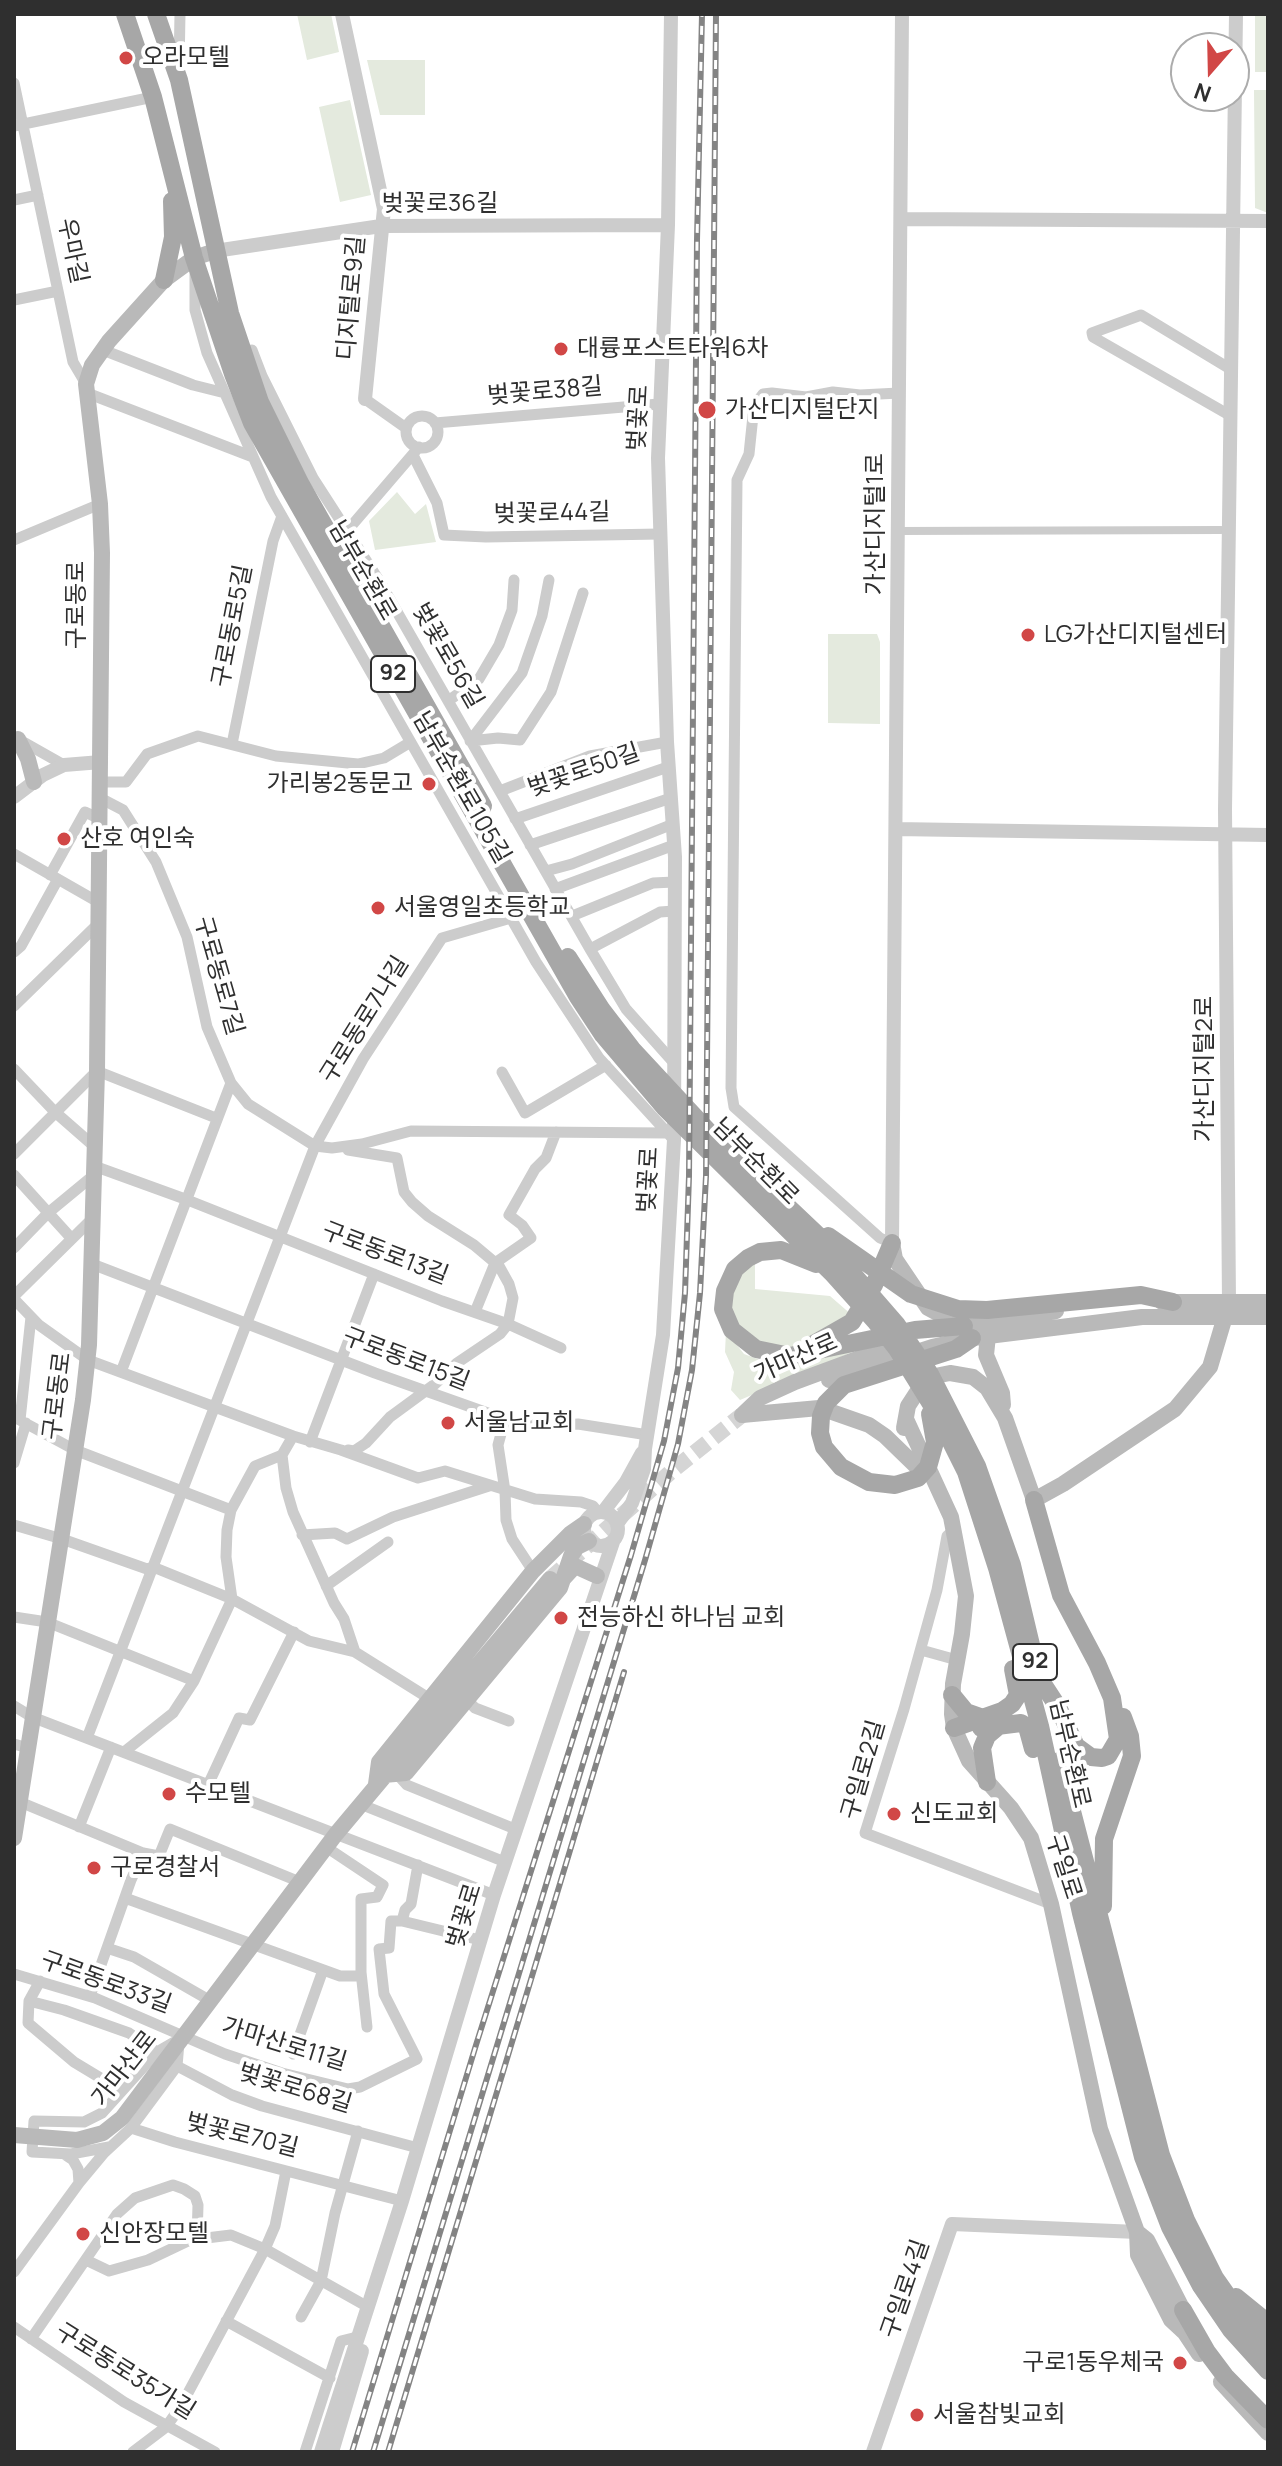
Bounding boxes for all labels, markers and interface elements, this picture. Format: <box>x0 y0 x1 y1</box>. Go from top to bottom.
north arrow <box>1170 32 1250 112</box>
place label: 오라모텔 <box>142 44 230 72</box>
marker: 오라모텔 <box>117 49 135 67</box>
text: N <box>1190 76 1215 109</box>
street label: 벚꽃로36길 <box>382 190 498 218</box>
street label: 우마길 <box>51 216 93 286</box>
street label: 디지털로9길 <box>332 234 372 362</box>
place label: 대륭포스트타워6차 <box>577 335 769 363</box>
marker: 대륭포스트타워6차 <box>552 340 570 358</box>
street label: 벚꽃로38길 <box>486 373 604 411</box>
street label: 벚꽃로 <box>623 384 655 452</box>
place label: 가산디지털단지 <box>725 396 880 424</box>
marker: 가산디지털단지 <box>696 399 718 421</box>
street label: 가산디지털1로 <box>862 453 890 595</box>
street label: 벚꽃로44길 <box>493 499 611 529</box>
street label: 남부순환로 <box>322 516 402 626</box>
street label: 구로동로 <box>63 561 91 649</box>
street label: 구로동로5길 <box>207 562 259 690</box>
street label: 벚꽃로56길 <box>405 598 489 714</box>
place label: LG가산디지털센터 <box>1044 621 1227 649</box>
marker: LG가산디지털센터 <box>1019 626 1037 644</box>
road number: 92 <box>371 656 415 692</box>
street label: 남부순환로105길 <box>406 707 516 869</box>
street label: 벚꽃로50길 <box>524 738 644 804</box>
place label: 가리봉2동문고 <box>267 770 413 798</box>
marker: 가리봉2동문고 <box>420 775 438 793</box>
place label: 산호 여인숙 <box>80 825 195 853</box>
marker: 산호 여인숙 <box>55 830 73 848</box>
place label: 서울영일초등학교 <box>394 894 571 922</box>
marker: 서울영일초등학교 <box>369 899 387 917</box>
street label: 구로동로7길 <box>187 913 249 1039</box>
street label: 구로동로7나길 <box>314 951 416 1089</box>
street label: 가산디지털2로 <box>1191 996 1219 1142</box>
street label: 남부순환로 <box>706 1113 804 1211</box>
street label: 벚꽃로 <box>633 1146 665 1214</box>
street label: 구로동로13길 <box>318 1217 452 1291</box>
street label: 구로동로15길 <box>338 1323 474 1397</box>
street label: 가마산로 <box>750 1328 842 1390</box>
street label: 구로동로 <box>38 1350 78 1442</box>
place label: 서울남교회 <box>464 1409 574 1437</box>
marker: 서울남교회 <box>439 1414 457 1432</box>
place label: 전능하신 하나님 교회 <box>577 1604 785 1632</box>
marker: 전능하신 하나님 교회 <box>552 1609 570 1627</box>
road number: 92 <box>1013 1644 1057 1680</box>
street label: 남부순환로 <box>1043 1697 1095 1811</box>
street label: 구일로2길 <box>836 1717 892 1823</box>
place label: 수모텔 <box>185 1780 251 1808</box>
marker: 수모텔 <box>160 1785 178 1803</box>
place label: 신도교회 <box>910 1800 998 1828</box>
marker: 신도교회 <box>885 1805 903 1823</box>
street label: 구일로 <box>1039 1831 1087 1903</box>
place label: 구로경찰서 <box>110 1854 220 1882</box>
marker: 구로경찰서 <box>85 1859 103 1877</box>
street label: 벚꽃로 <box>442 1880 488 1952</box>
street label: 구로동로33길 <box>37 1946 175 2020</box>
street label: 가마산로11길 <box>218 2012 350 2078</box>
street label: 가마산로 <box>86 2025 164 2113</box>
street label: 벚꽃로68길 <box>235 2058 355 2120</box>
street label: 벚꽃로70길 <box>183 2108 301 2164</box>
place label: 신안장모텔 <box>99 2220 209 2248</box>
marker: 신안장모텔 <box>74 2225 92 2243</box>
street label: 구일로4길 <box>876 2236 936 2342</box>
street label: 구로동로35가길 <box>50 2317 200 2427</box>
place label: 구로1동우체국 <box>1022 2349 1164 2377</box>
marker: 구로1동우체국 <box>1171 2354 1189 2372</box>
place label: 서울참빛교회 <box>933 2401 1065 2429</box>
marker: 서울참빛교회 <box>908 2406 926 2424</box>

